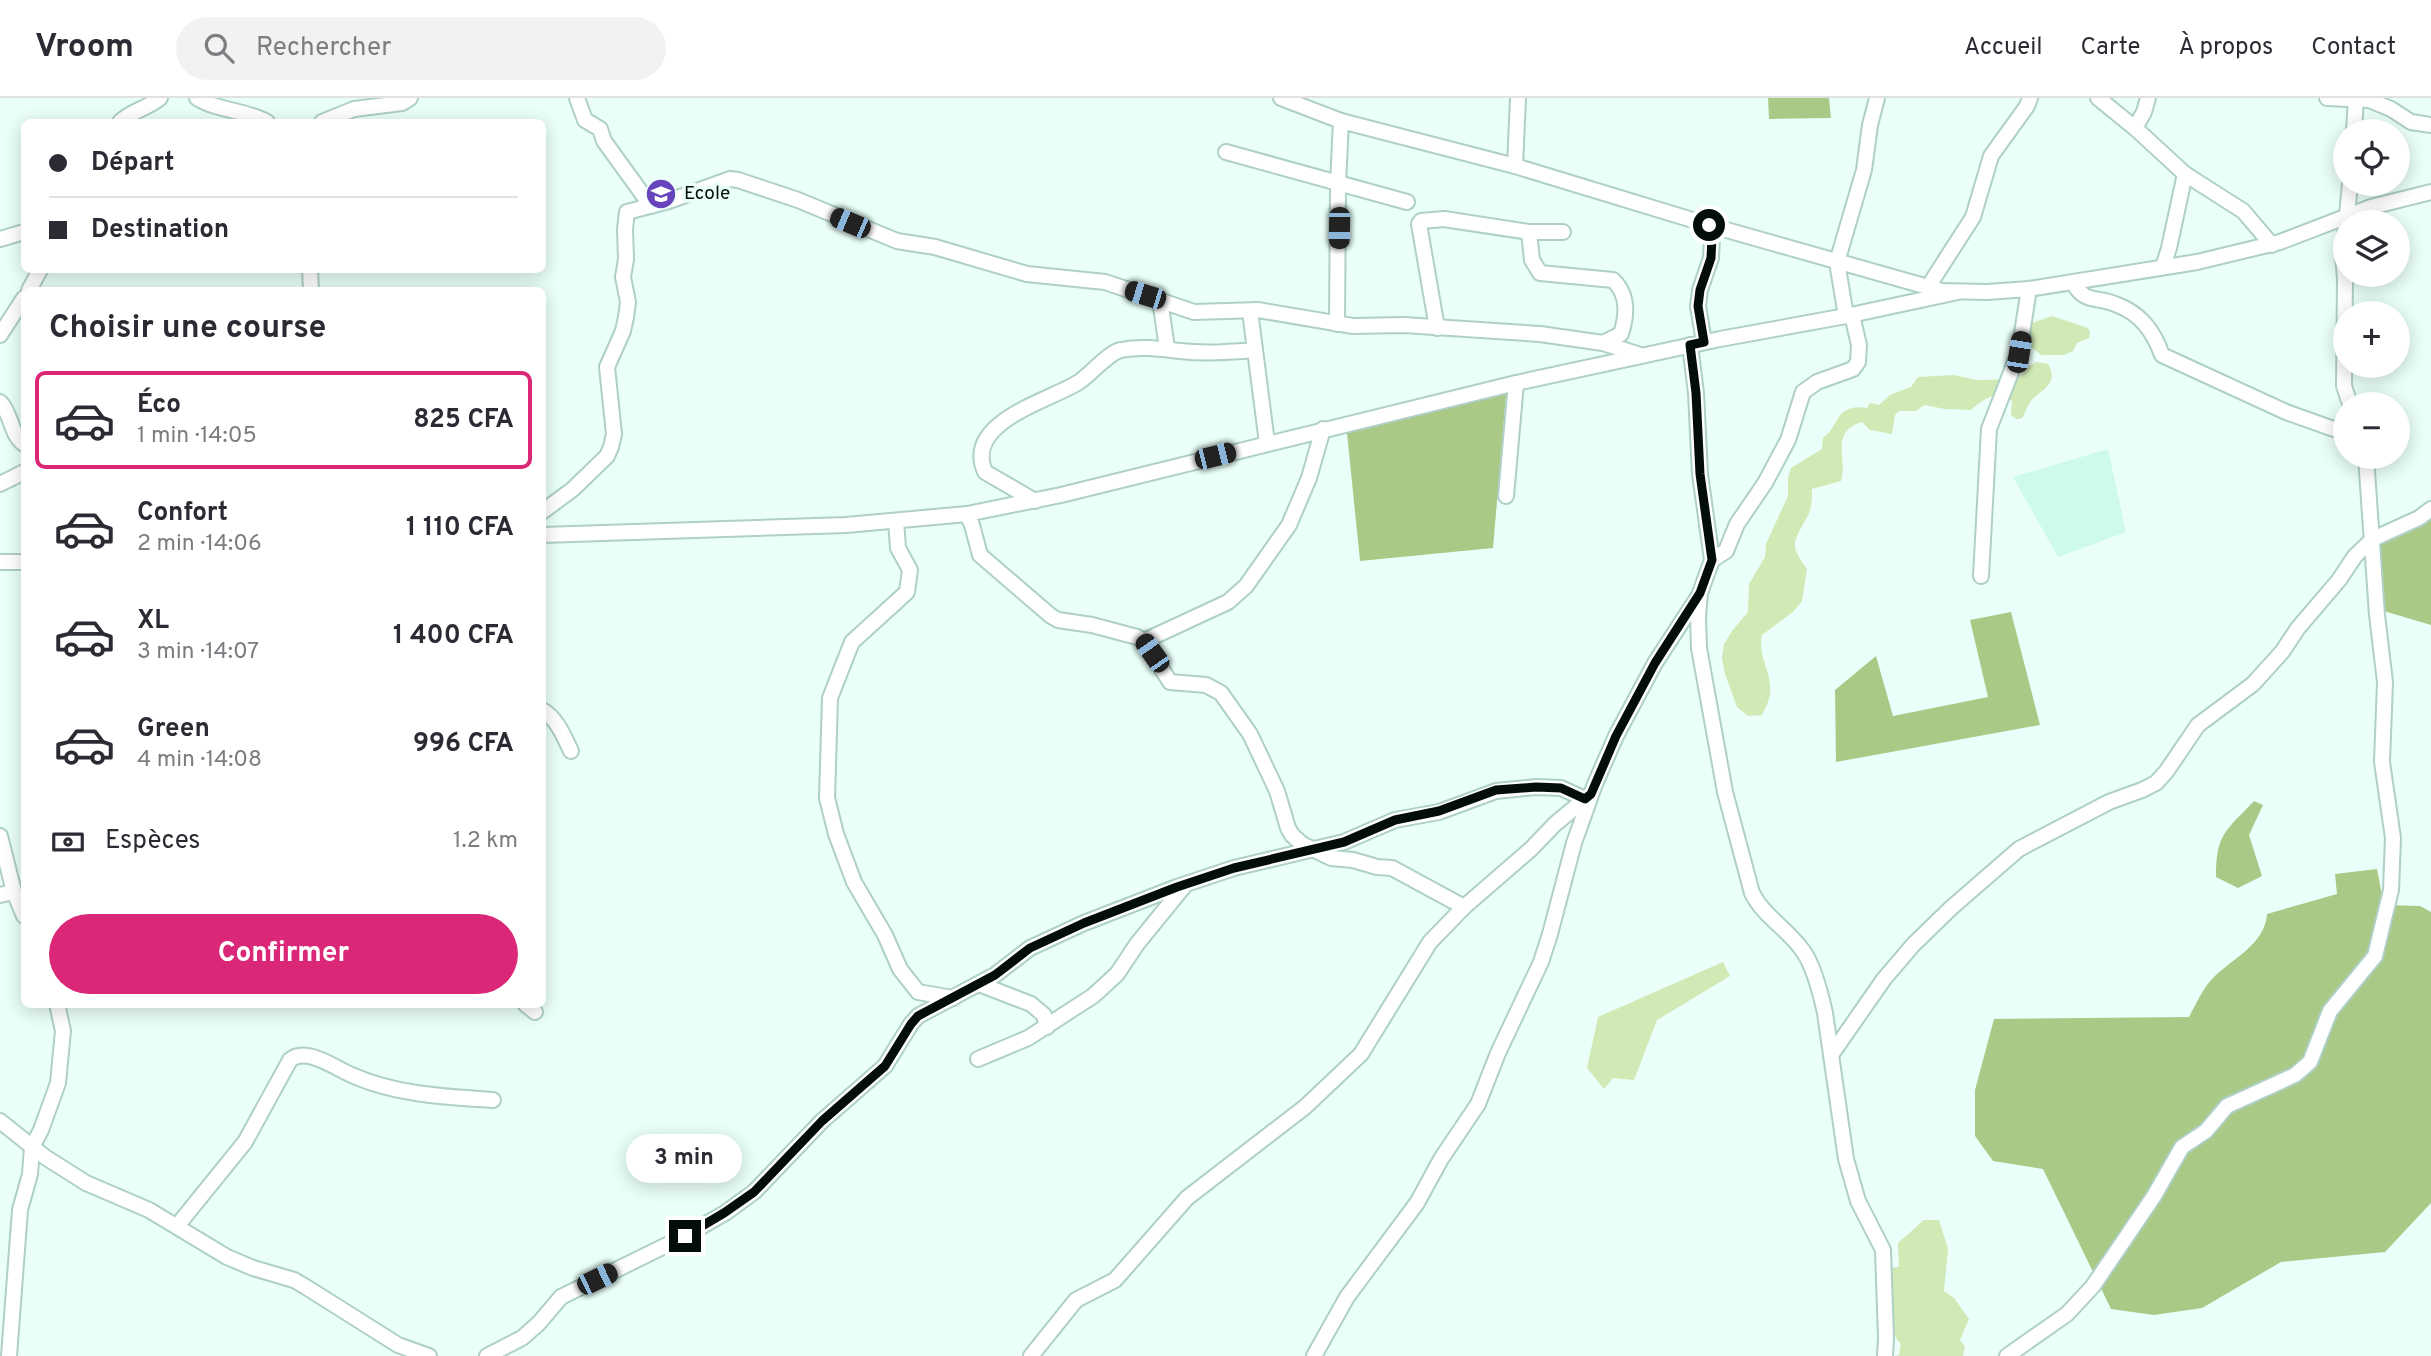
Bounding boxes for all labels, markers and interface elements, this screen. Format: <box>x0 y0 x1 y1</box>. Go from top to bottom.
search box <box>176 17 666 80</box>
text: Vroom <box>35 27 134 69</box>
icon: search <box>200 29 238 67</box>
text: Rechercher <box>256 32 391 65</box>
text: Accueil <box>1964 33 2043 63</box>
text: Carte <box>2081 33 2140 63</box>
text: À propos <box>2178 33 2273 63</box>
text: Contact <box>2311 33 2396 63</box>
map controls <box>2333 119 2410 469</box>
button: locate <box>2333 119 2410 196</box>
text: Départ <box>91 147 175 180</box>
school or university icon: Ecole <box>644 177 678 211</box>
place label: Ecole <box>684 182 730 206</box>
car <box>827 205 874 241</box>
car <box>1329 207 1350 249</box>
route start <box>1693 209 1725 241</box>
button: layers <box>2333 210 2410 287</box>
text: Destination <box>91 214 229 247</box>
car <box>1122 279 1169 311</box>
button: + <box>2333 301 2410 378</box>
text: Choisir une course <box>49 309 326 349</box>
car <box>2006 330 2033 374</box>
icon: car <box>53 389 116 452</box>
text: Éco <box>137 389 181 422</box>
button: − <box>2333 392 2410 469</box>
text: 825 CFA <box>413 404 514 437</box>
text: 1 min · 14:05 <box>137 422 257 451</box>
car <box>1193 441 1238 471</box>
icon: car <box>53 497 116 560</box>
text: Confort <box>137 497 228 530</box>
text: 1 110 CFA <box>406 512 514 545</box>
text: 2 min · 14:06 <box>137 530 262 559</box>
icon: car <box>53 605 116 668</box>
text: XL <box>137 605 169 638</box>
text: 1 400 CFA <box>393 620 514 653</box>
car <box>1132 630 1173 676</box>
text: 3 min · 14:07 <box>137 638 259 667</box>
icon: car <box>53 713 116 776</box>
text: Green <box>137 713 210 746</box>
text: 996 CFA <box>413 728 514 761</box>
text: 4 min · 14:08 <box>137 746 262 775</box>
icon: cash <box>49 823 87 861</box>
text: Espèces <box>105 825 201 858</box>
text: 1.2 km <box>453 827 518 856</box>
button: Confirmer <box>49 914 518 994</box>
callout: 3 min <box>627 1134 743 1184</box>
text: 3 min <box>654 1144 714 1173</box>
route end <box>669 1220 701 1252</box>
car <box>574 1260 621 1298</box>

